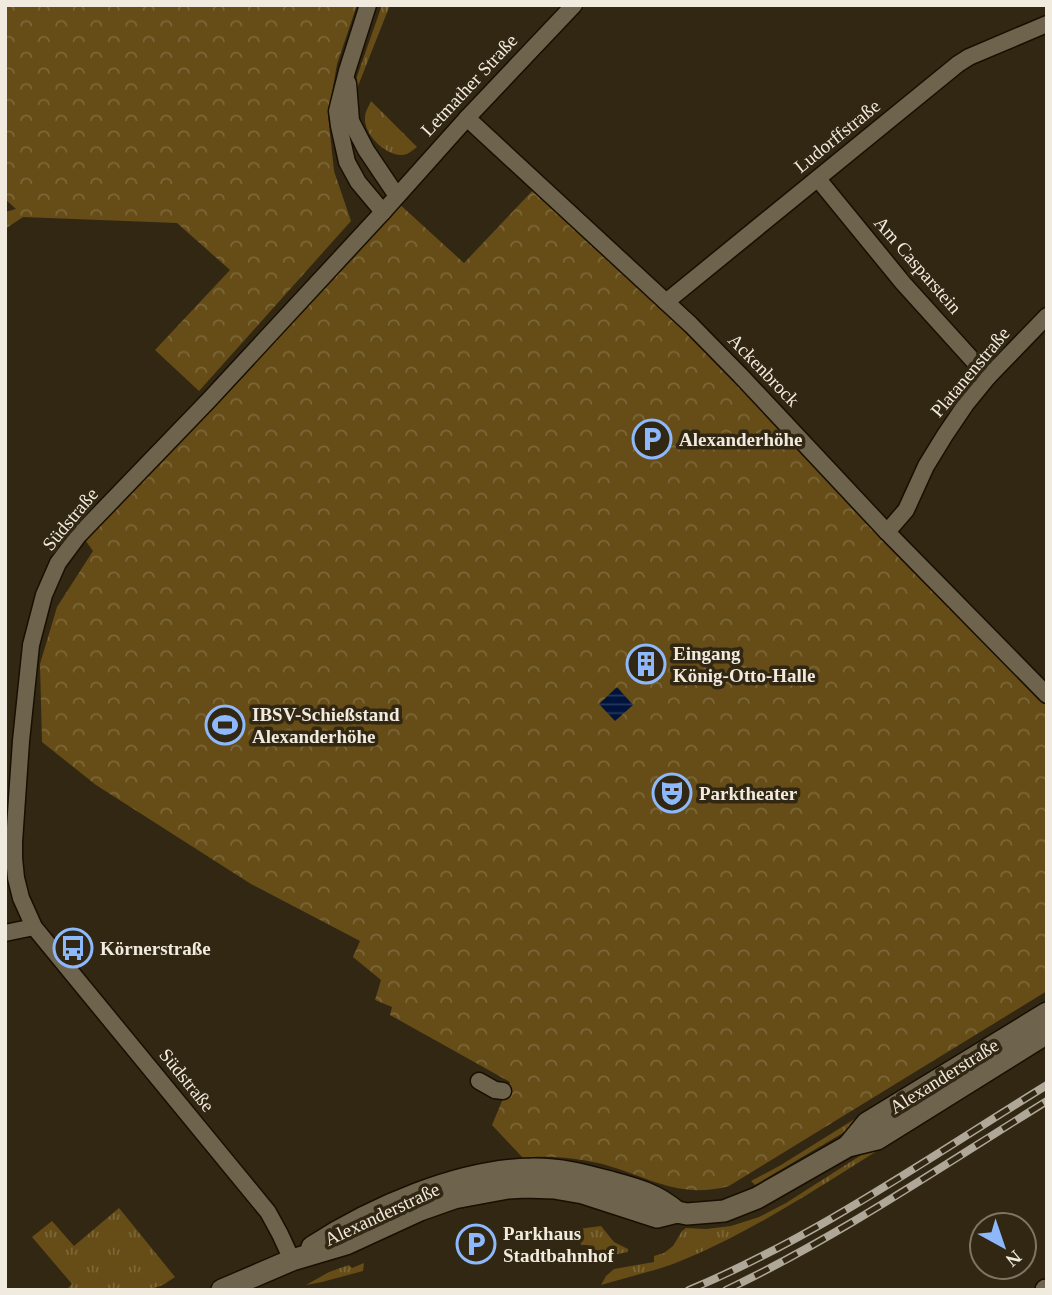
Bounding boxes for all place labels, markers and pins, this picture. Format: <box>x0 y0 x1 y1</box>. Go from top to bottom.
parking icon: Alexanderhöhe <box>631 418 673 460</box>
place label: Alexanderhöhe <box>679 429 803 450</box>
building icon: Eingang König-Otto-Halle <box>625 643 667 685</box>
place label: Eingang König-Otto-Halle <box>673 643 815 686</box>
sports icon: IBSV-Schießstand Alexanderhöhe <box>204 704 246 746</box>
place label: IBSV-Schießstand Alexanderhöhe <box>252 704 400 747</box>
theatre icon: Parktheater <box>651 772 693 814</box>
place label: Parktheater <box>699 783 798 804</box>
bus stop icon: Körnerstraße <box>52 927 94 969</box>
place label: Körnerstraße <box>100 938 211 959</box>
parking icon: Parkhaus Stadtbahnhof <box>455 1223 497 1265</box>
place label: Parkhaus Stadtbahnhof <box>503 1223 615 1266</box>

